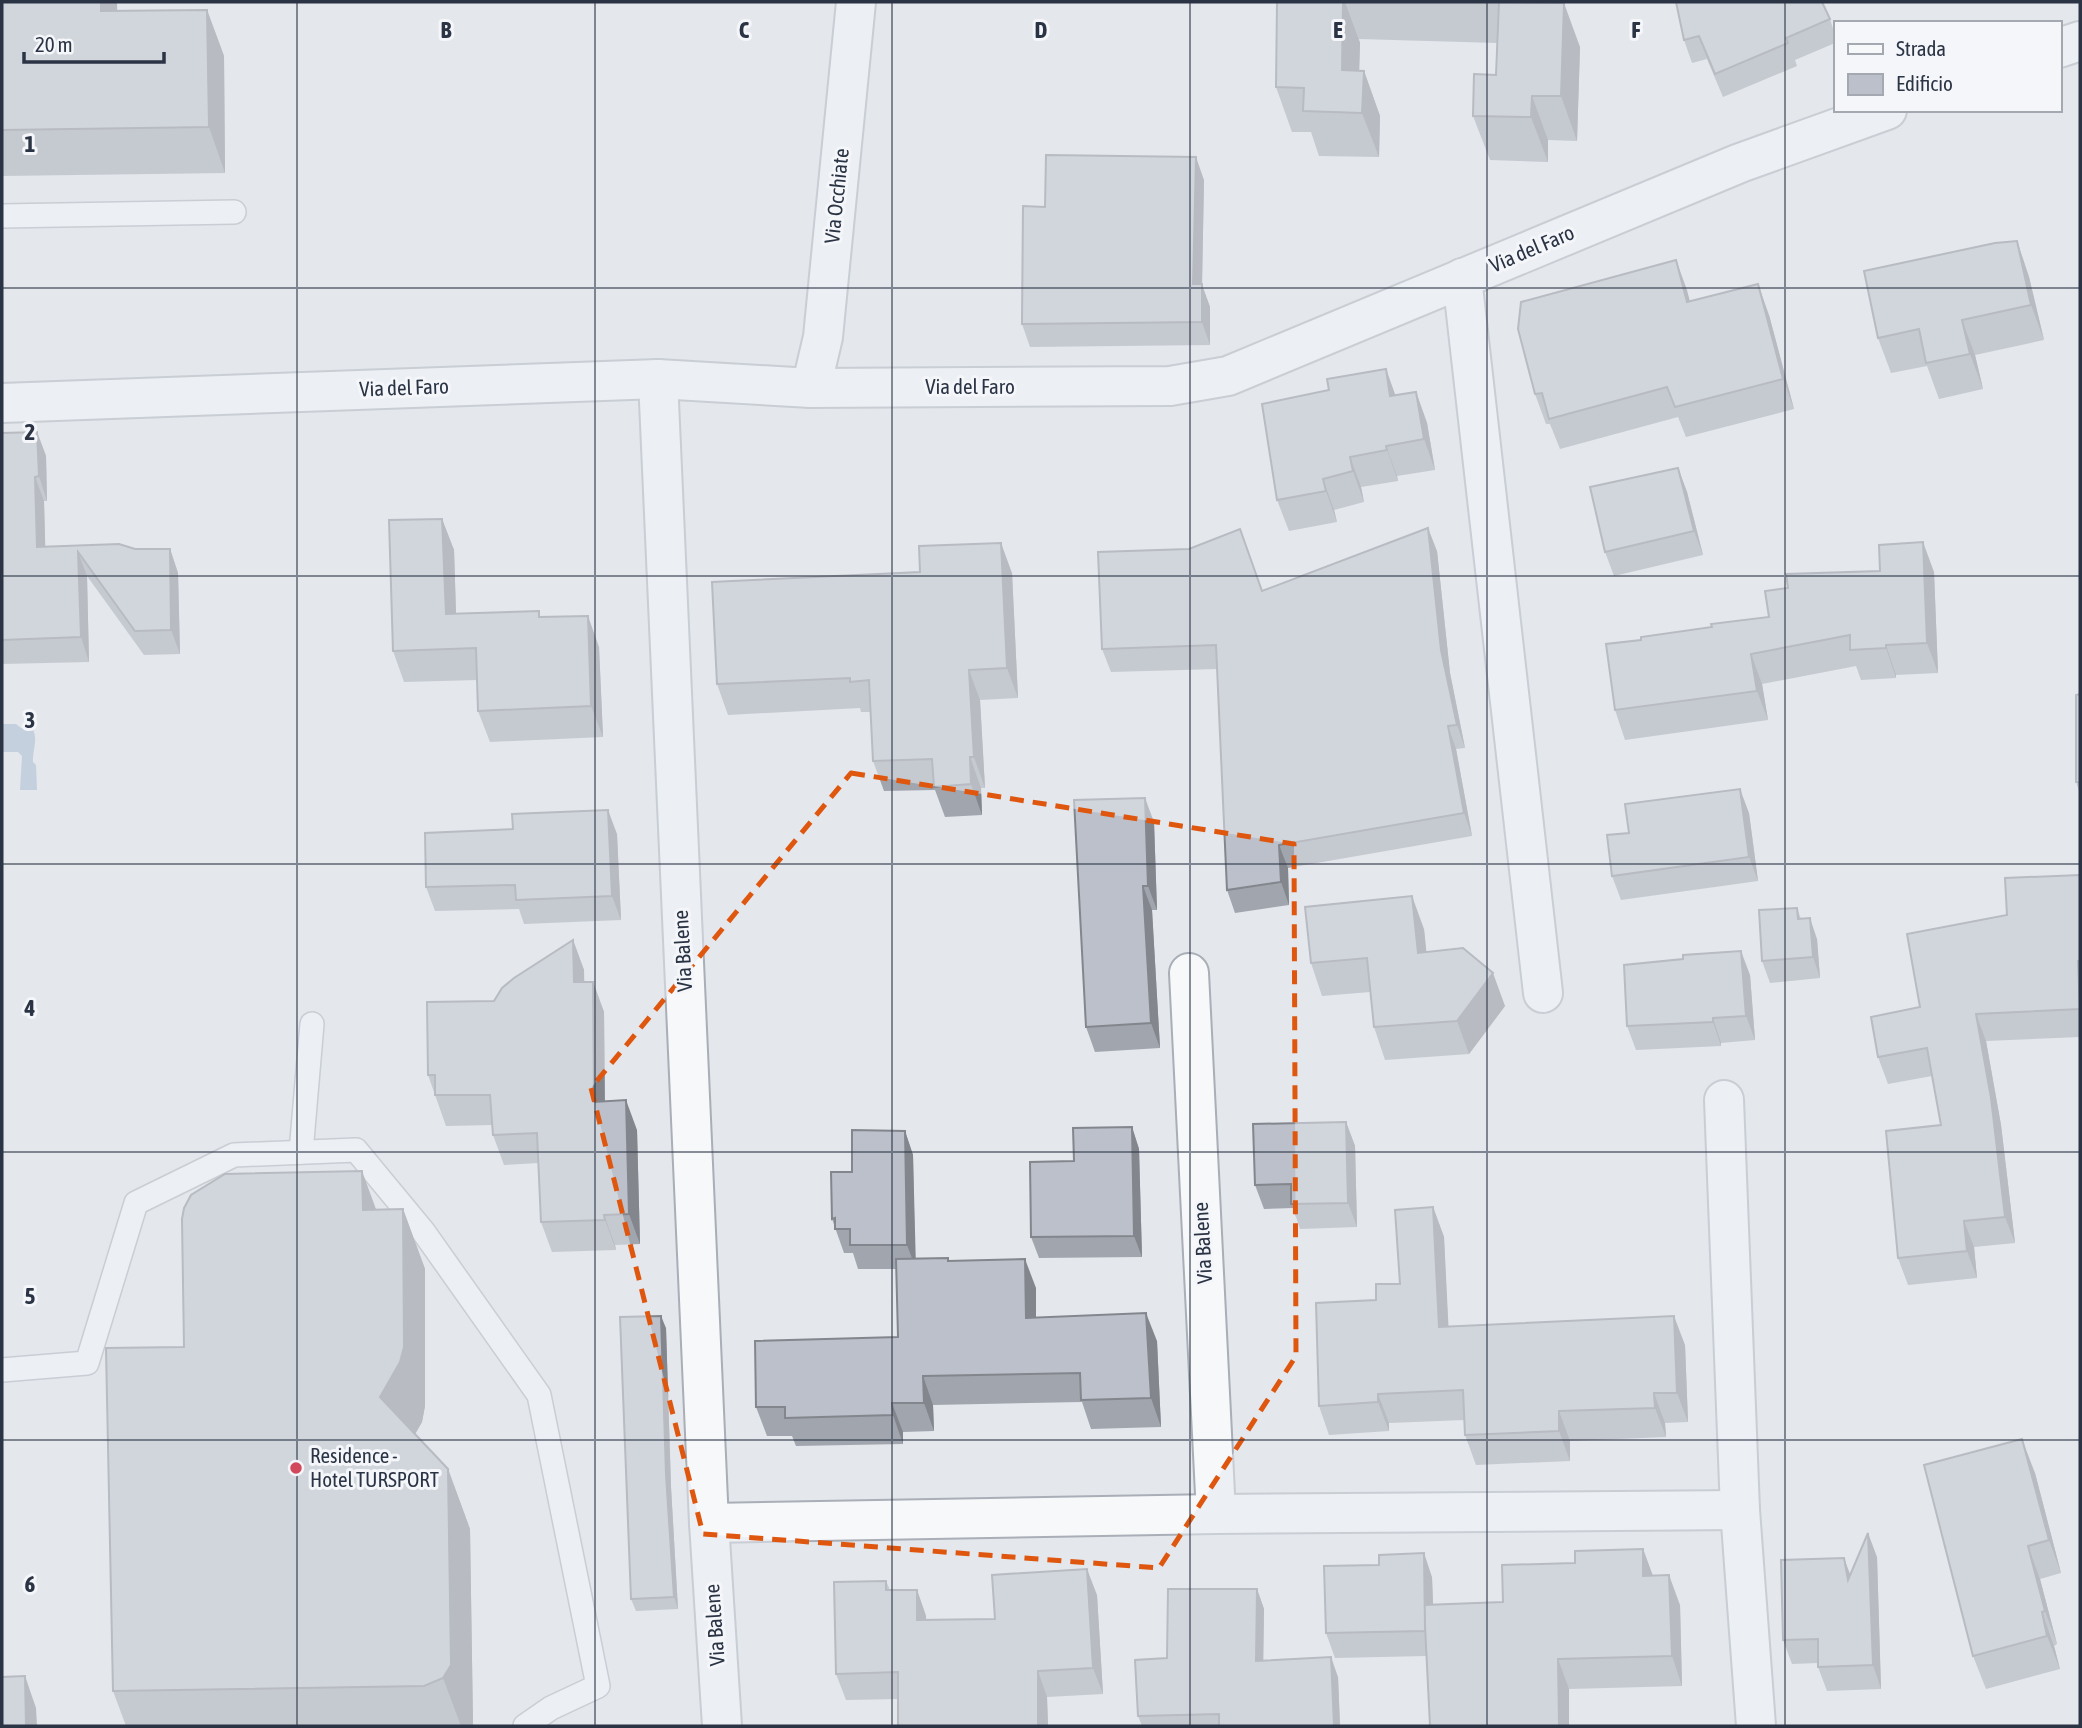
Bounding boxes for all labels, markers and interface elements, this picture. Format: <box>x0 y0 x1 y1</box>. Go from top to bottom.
text: B <box>441 17 452 43</box>
text: C <box>739 17 750 43</box>
text: D <box>1035 17 1048 43</box>
text: E <box>1333 17 1343 43</box>
text: F <box>1631 17 1641 43</box>
scale bar <box>24 21 164 65</box>
legend <box>1834 21 2061 112</box>
text: 20 m <box>35 32 73 56</box>
text: Strada <box>1896 36 1946 60</box>
text: Edificio <box>1896 71 1953 95</box>
text: 1 <box>25 131 36 157</box>
street label: Via Occhiate <box>819 147 853 245</box>
street label: Via del Faro <box>1486 220 1578 277</box>
street label: Via del Faro <box>359 373 449 401</box>
street label: Via del Faro <box>925 374 1015 398</box>
text: 2 <box>25 419 35 445</box>
text: 3 <box>25 707 35 733</box>
street label: Via Balene <box>668 909 696 993</box>
text: 4 <box>24 995 36 1021</box>
street label: Via Balene <box>1188 1201 1216 1285</box>
text: 5 <box>25 1283 36 1309</box>
place label: Residence - Hotel TURSPORT <box>310 1443 439 1491</box>
marker: Residence - Hotel TURSPORT <box>288 1460 304 1476</box>
text: 6 <box>25 1571 36 1597</box>
street label: Via Balene <box>699 1583 729 1667</box>

